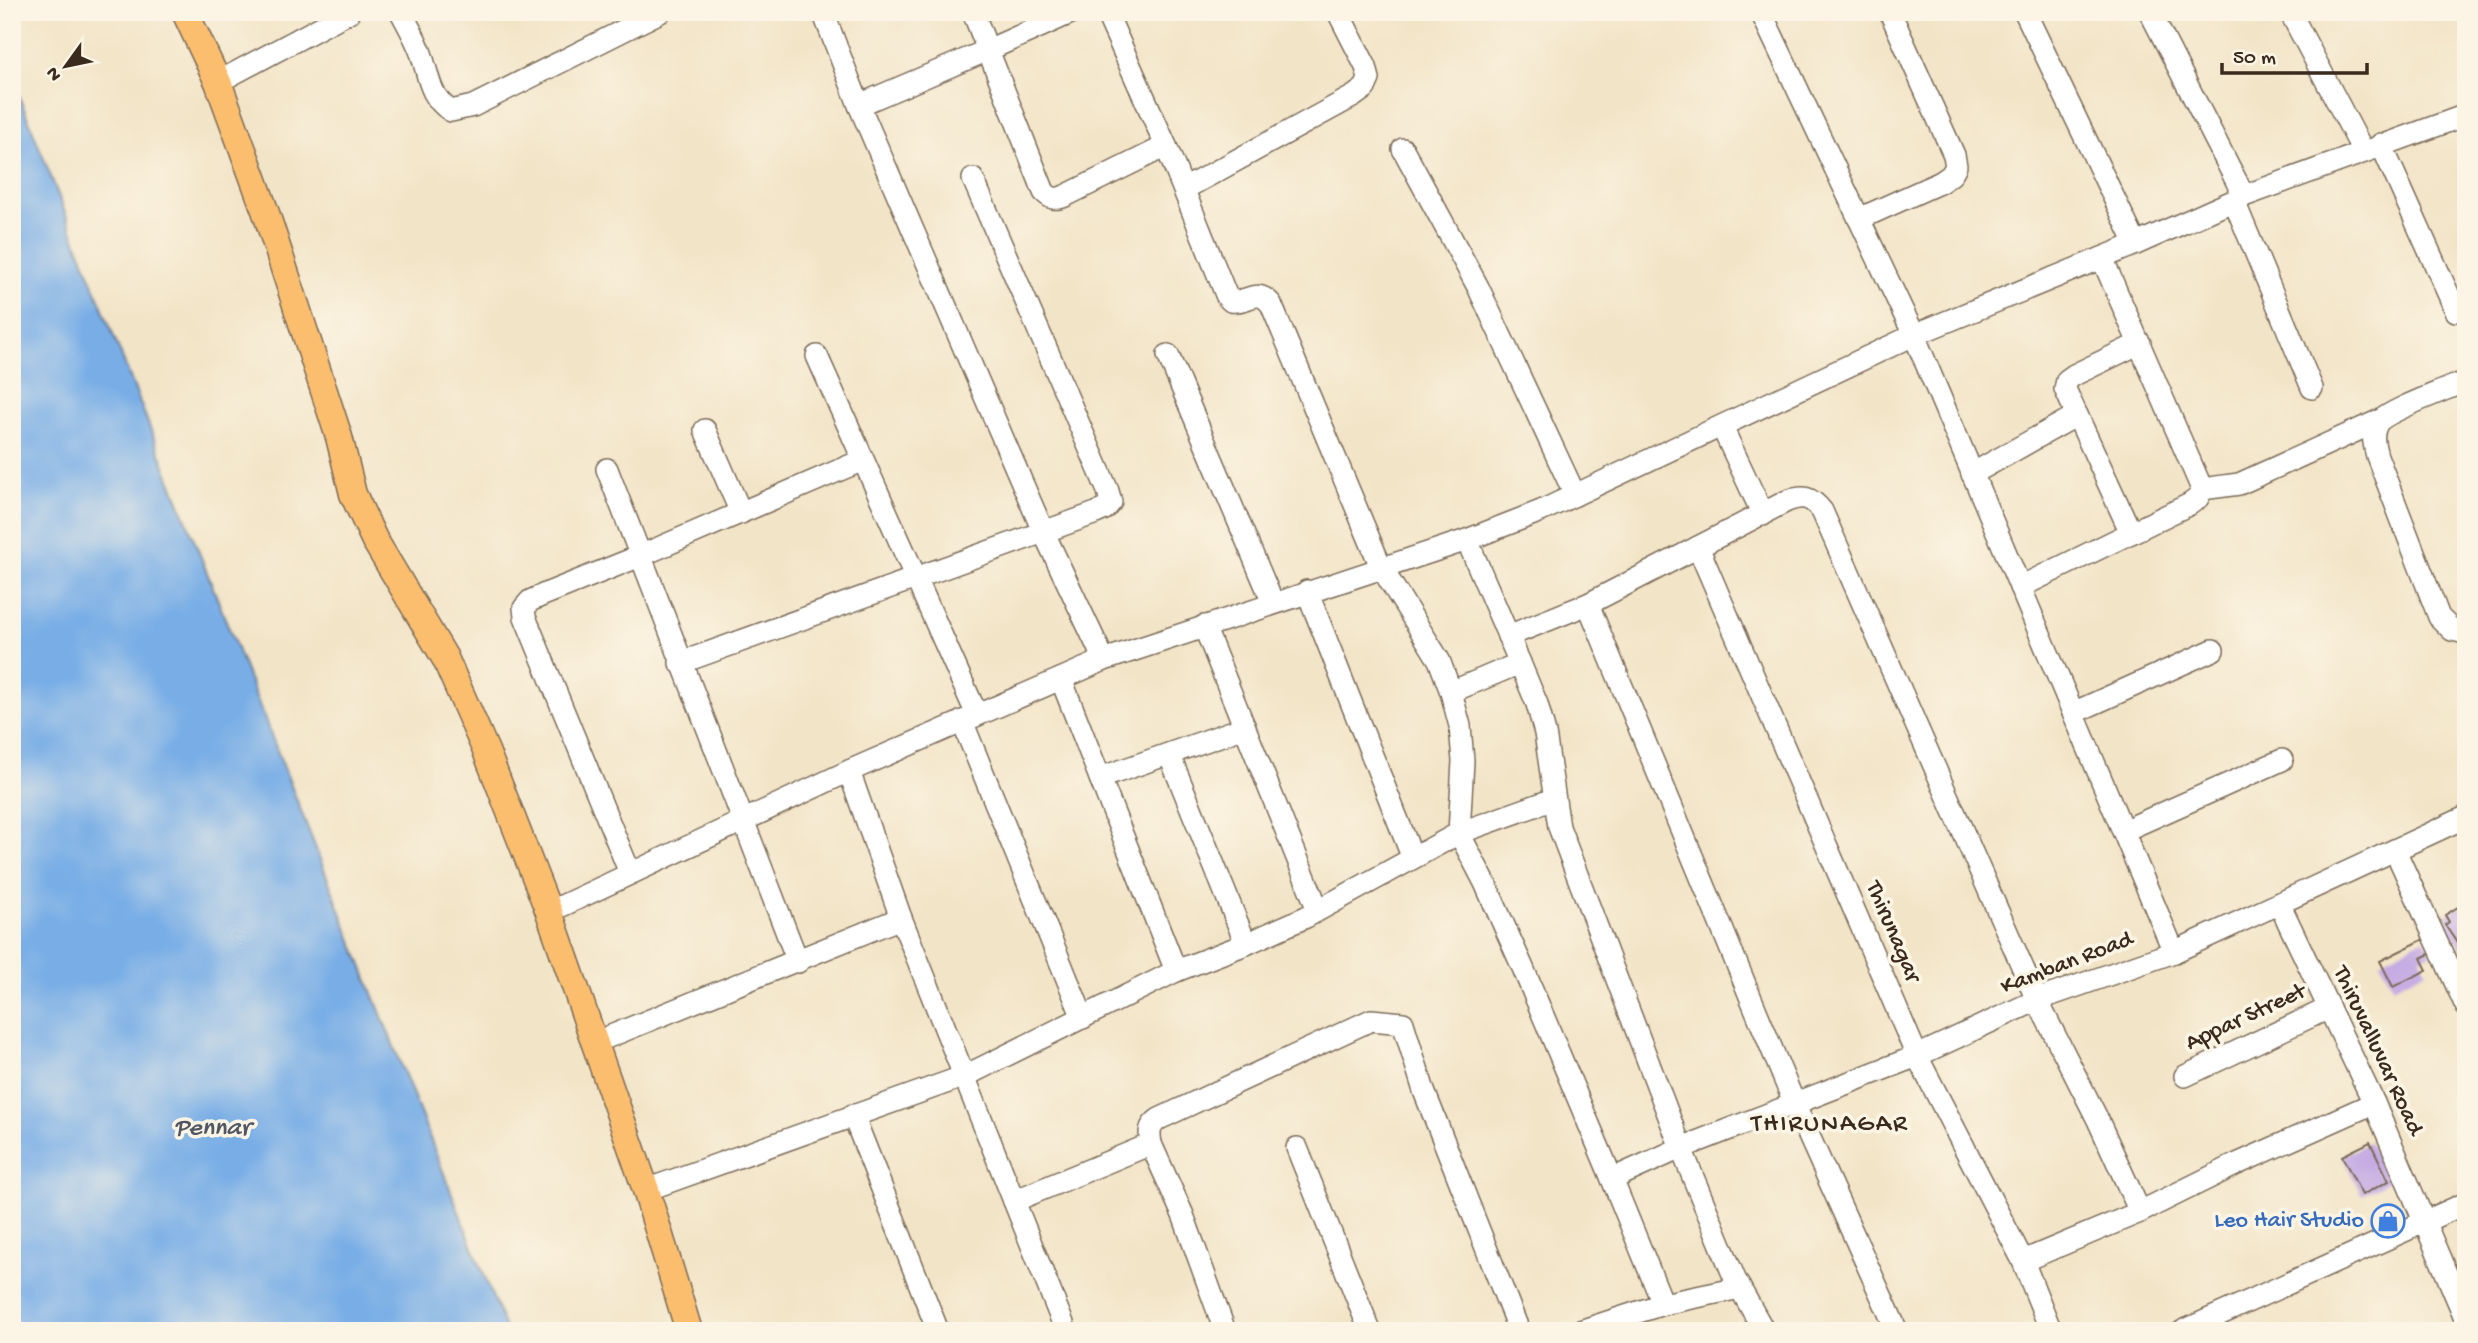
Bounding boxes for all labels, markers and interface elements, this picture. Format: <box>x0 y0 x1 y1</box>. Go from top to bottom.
north arrow <box>32 32 102 102</box>
scale bar <box>2222 32 2368 76</box>
text: 50 m <box>2233 47 2276 72</box>
text: N <box>42 62 68 85</box>
street label: Thirunagar <box>1857 875 1927 989</box>
street label: Kamban Road <box>1997 925 2139 1002</box>
street label: Thiruvalluvar Road <box>2324 960 2430 1142</box>
street label: Appar Street <box>2181 977 2313 1058</box>
district label: THIRUNAGAR <box>1749 1110 1909 1141</box>
water label: Pennar <box>174 1114 255 1145</box>
shop icon: Leo Hair Studio <box>2369 1202 2407 1240</box>
place label: Leo Hair Studio <box>2214 1207 2364 1236</box>

